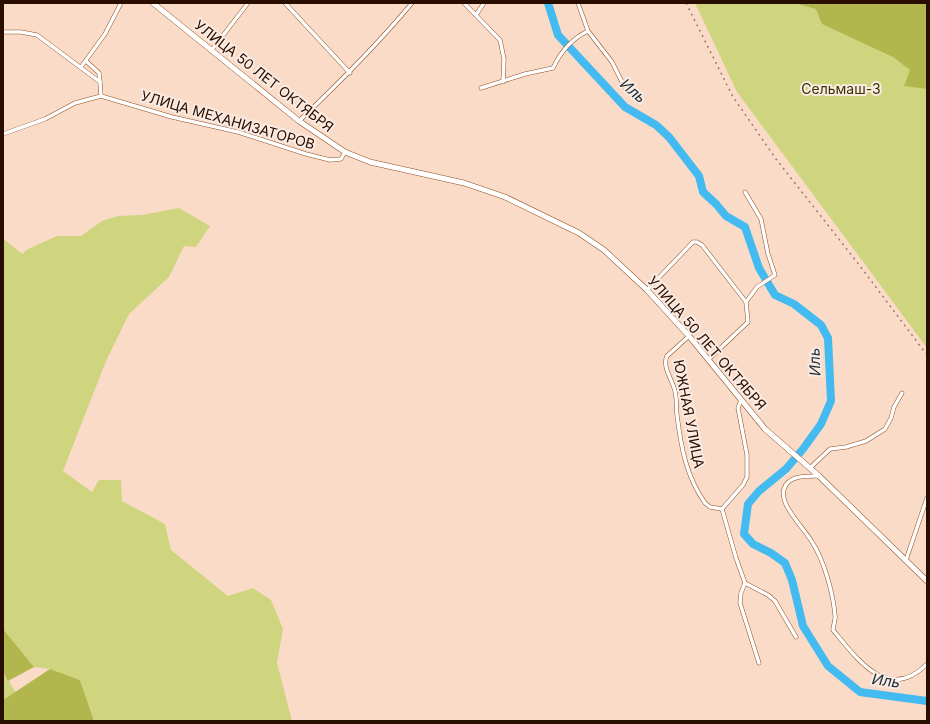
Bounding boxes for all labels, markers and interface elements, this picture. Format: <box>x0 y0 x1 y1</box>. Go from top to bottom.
street label: УЛИЦА 50 ЛЕТ ОКТЯБРЯ <box>191 16 337 135</box>
water label: Иль <box>616 74 650 107</box>
park label: Сельмаш-3 <box>801 80 881 97</box>
street label: УЛИЦА МЕХАНИЗАТОРОВ <box>139 87 317 152</box>
street label: УЛИЦА 50 ЛЕТ ОКТЯБРЯ <box>645 272 770 413</box>
water label: Иль <box>805 348 824 377</box>
street label: ЮЖНАЯ УЛИЦА <box>671 358 708 470</box>
water label: Иль <box>871 669 901 692</box>

